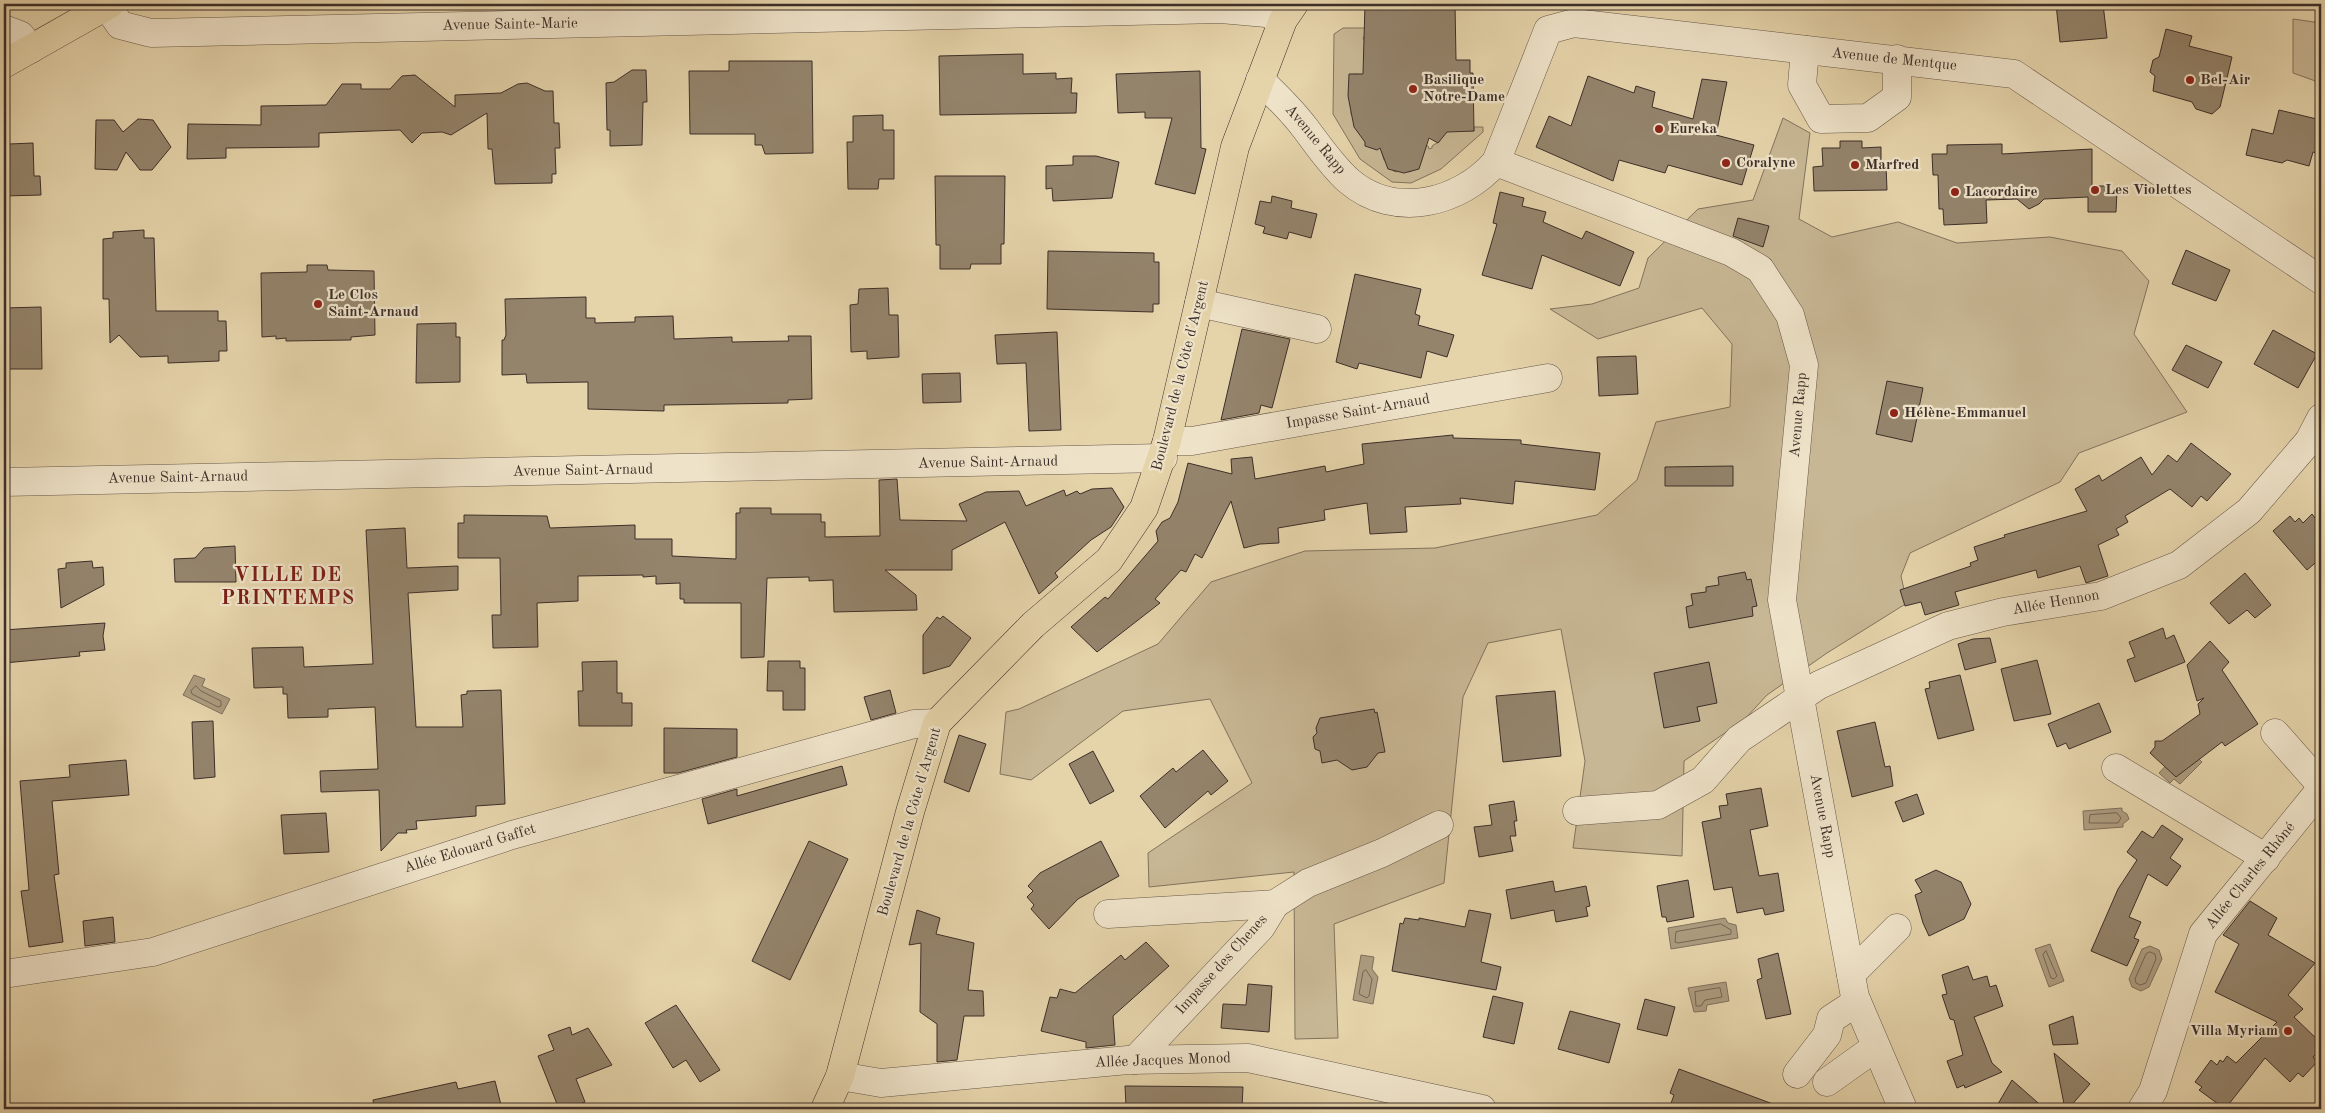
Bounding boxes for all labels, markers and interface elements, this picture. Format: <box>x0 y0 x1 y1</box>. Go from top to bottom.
street label: Avenue Sainte-Marie <box>442 16 578 34</box>
street label: Avenue de Mentque <box>1831 46 1958 74</box>
place label: Basilique Notre-Dame <box>1423 73 1505 105</box>
place label: Bel-Air <box>2200 73 2251 88</box>
marker: Bel-Air <box>2184 74 2196 86</box>
marker: Basilique Notre-Dame <box>1407 83 1419 95</box>
street label: Avenue Rapp <box>1282 102 1348 178</box>
place label: Eureka <box>1669 122 1718 137</box>
marker: Eureka <box>1653 123 1665 135</box>
place label: Coralyne <box>1736 156 1796 171</box>
marker: Coralyne <box>1720 157 1732 169</box>
place label: Marfred <box>1865 158 1919 173</box>
marker: Marfred <box>1849 159 1861 171</box>
place label: Les Violettes <box>2105 183 2192 198</box>
marker: Les Violettes <box>2089 184 2101 196</box>
place label: Lacordaire <box>1965 185 2037 200</box>
marker: Lacordaire <box>1949 186 1961 198</box>
street label: Boulevard de la Côte d'Argent <box>1150 279 1212 473</box>
place label: Le Clos Saint-Arnaud <box>328 288 419 320</box>
marker: Le Clos Saint-Arnaud <box>312 298 324 310</box>
street label: Avenue Rapp <box>1788 372 1810 458</box>
street label: Impasse Saint-Arnaud <box>1285 392 1431 432</box>
place label: Hélène-Emmanuel <box>1904 406 2027 421</box>
marker: Hélène-Emmanuel <box>1888 407 1900 419</box>
street label: Avenue Saint-Arnaud <box>918 454 1059 472</box>
street label: Avenue Saint-Arnaud <box>513 462 654 480</box>
street label: Avenue Saint-Arnaud <box>108 469 249 487</box>
district label: VILLE DE PRINTEMPS <box>221 566 355 609</box>
street label: Allée Hennon <box>2011 588 2101 618</box>
street label: Boulevard de la Côte d'Argent <box>876 726 944 918</box>
street label: Avenue Rapp <box>1806 773 1838 860</box>
street label: Allée Charles Rhôné <box>2204 820 2299 932</box>
street label: Allée Edouard Gaffet <box>402 822 538 876</box>
street label: Impasse des Chenes <box>1173 912 1271 1018</box>
place label: Villa Myriam <box>2190 1024 2278 1039</box>
marker: Villa Myriam <box>2282 1025 2294 1037</box>
street label: Allée Jacques Monod <box>1095 1051 1231 1071</box>

